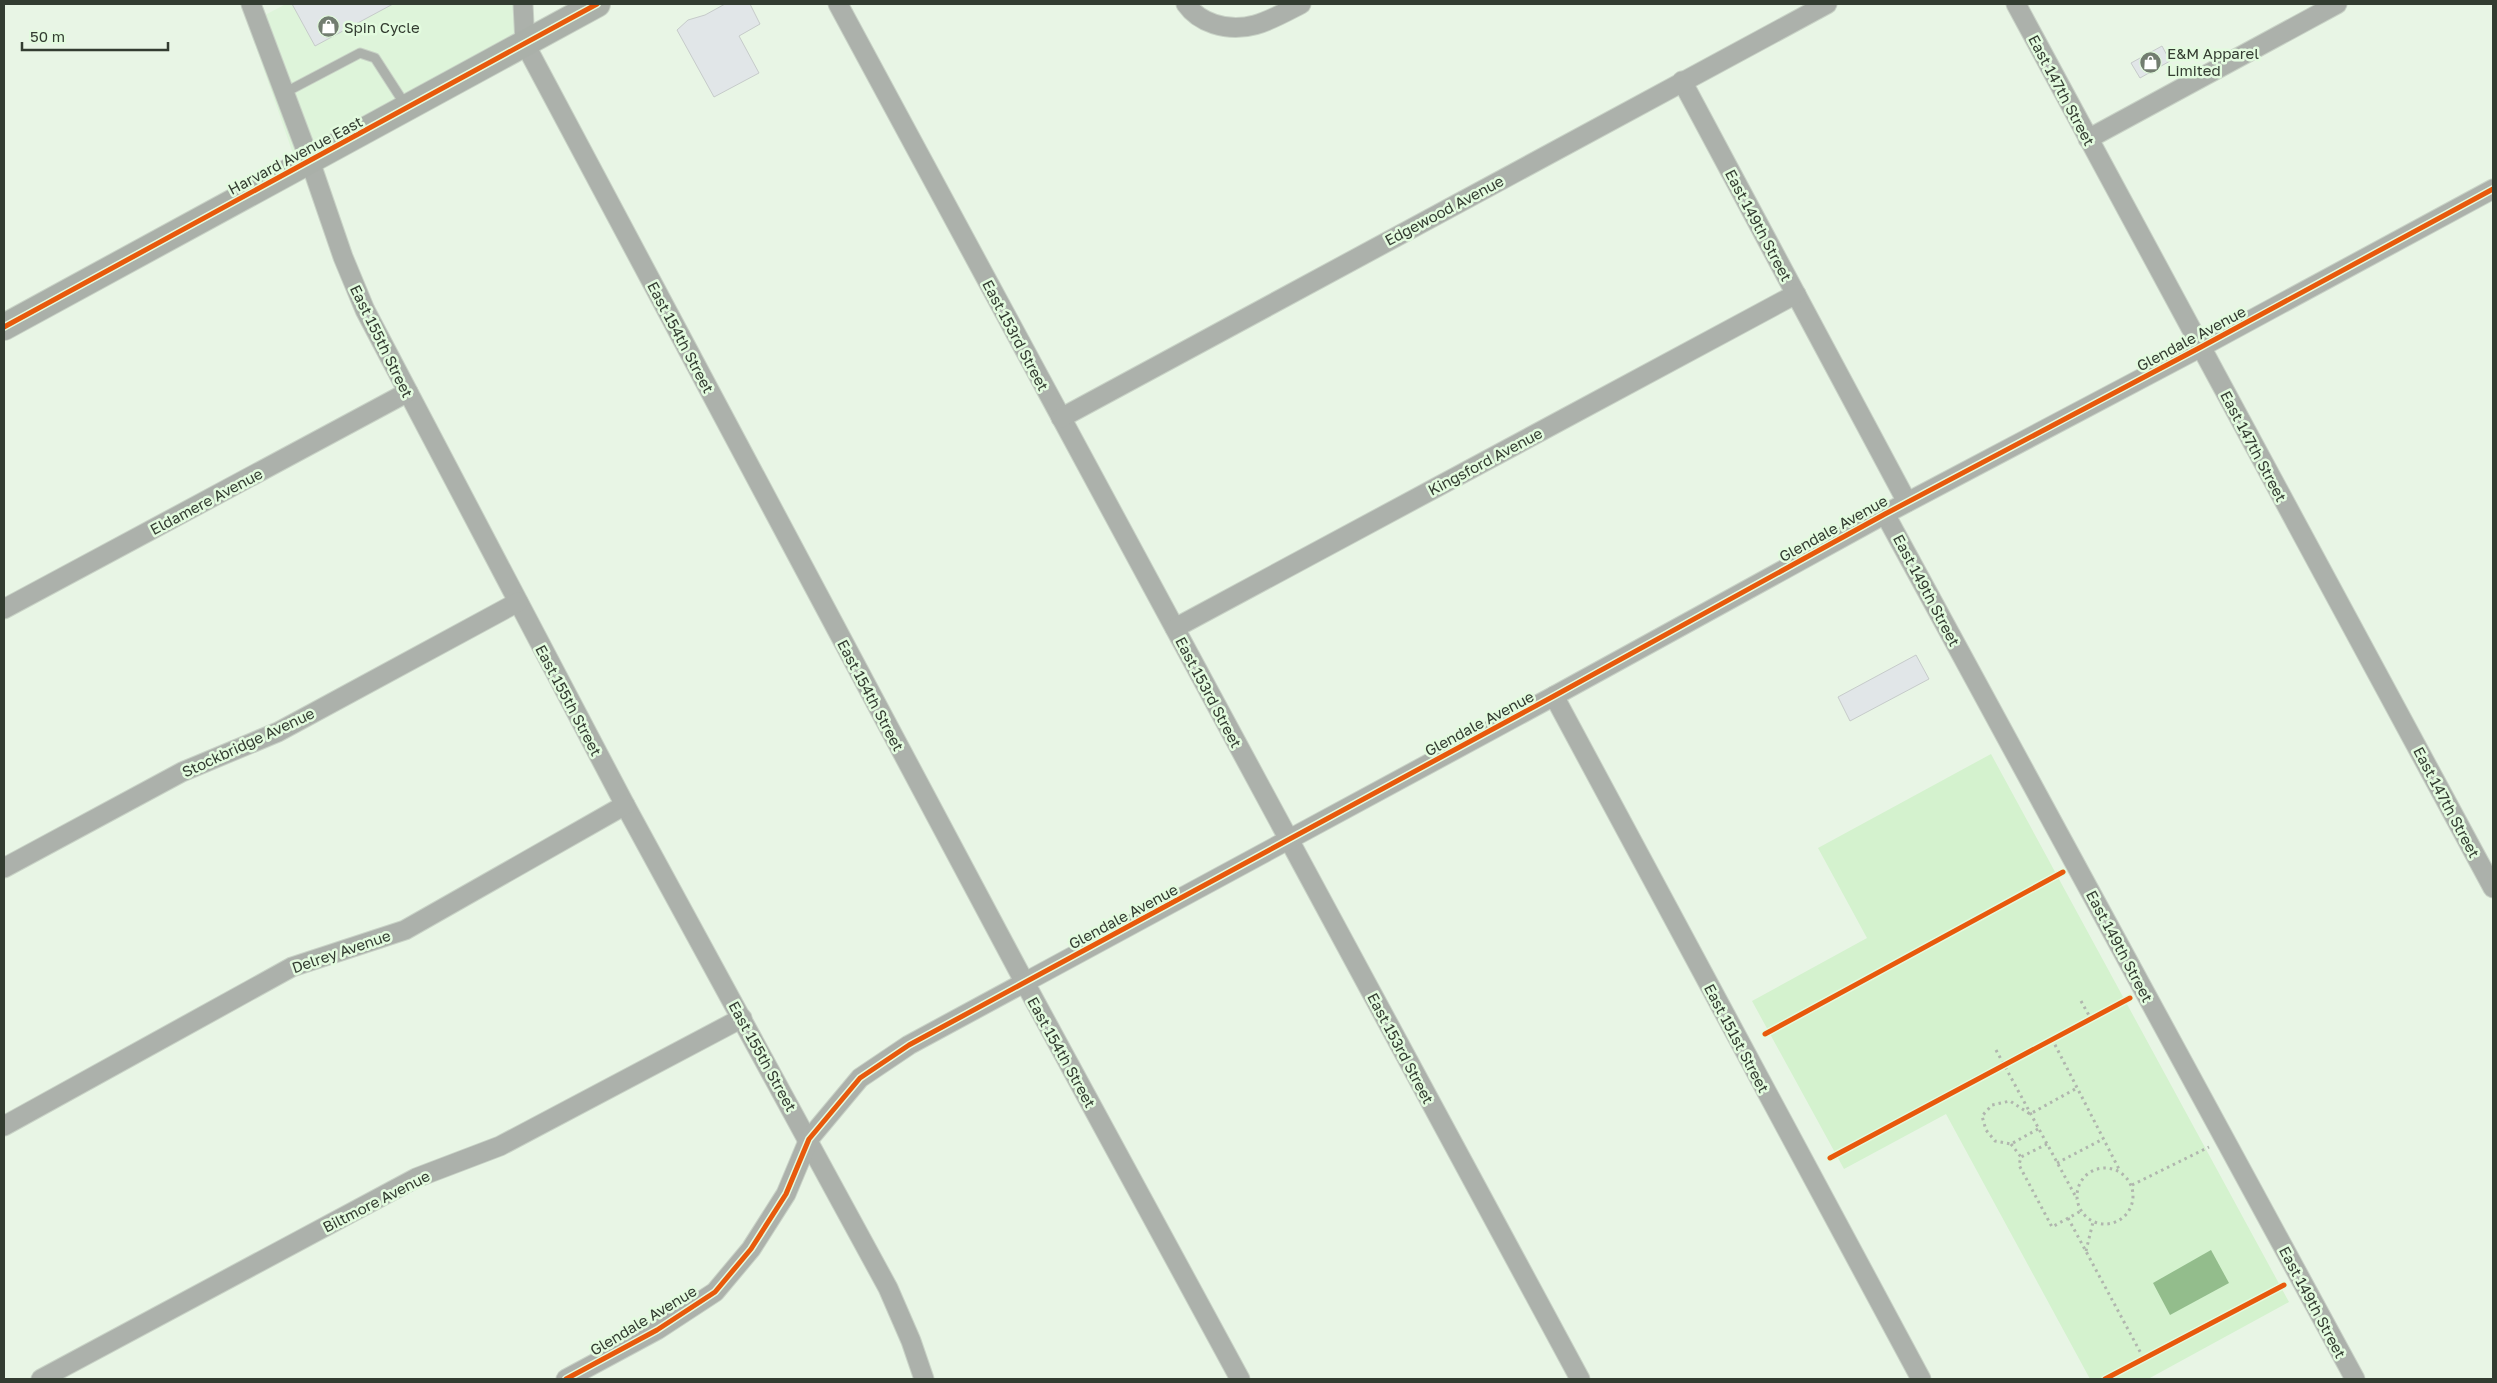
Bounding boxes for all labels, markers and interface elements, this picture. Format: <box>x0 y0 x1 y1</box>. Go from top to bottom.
shop icon: Spin Cycle <box>316 15 340 39</box>
place label: Spin Cycle <box>344 18 420 36</box>
scale bar <box>22 20 169 52</box>
text: 50 m <box>30 27 65 45</box>
street label: East 147th Street <box>2025 32 2099 148</box>
place label: E&M Apparel Limited <box>2167 44 2259 79</box>
shop icon: E&M Apparel Limited <box>2139 50 2163 74</box>
street label: Harvard Avenue East <box>225 112 365 198</box>
street label: East 149th Street <box>1722 166 1796 284</box>
street label: Edgewood Avenue <box>1382 171 1507 249</box>
street label: East 153rd Street <box>979 276 1053 394</box>
street label: East 154th Street <box>644 278 718 396</box>
street label: East 155th Street <box>347 282 417 400</box>
street label: Glendale Avenue <box>2133 302 2249 374</box>
street label: East 147th Street <box>2217 388 2291 504</box>
street label: Kingsford Avenue <box>1425 423 1545 499</box>
street label: Eldamere Avenue <box>147 464 265 538</box>
street label: Glendale Avenue <box>1776 491 1890 565</box>
street label: East 149th Street <box>1890 531 1964 649</box>
street label: East 153rd Street <box>1172 633 1246 751</box>
street label: East 154th Street <box>834 636 908 754</box>
street label: East 155th Street <box>532 641 606 759</box>
street label: Glendale Avenue <box>1421 687 1537 759</box>
street label: Stockbridge Avenue <box>179 703 317 781</box>
street label: East 147th Street <box>2410 744 2484 860</box>
street label: Glendale Avenue <box>1065 880 1181 952</box>
street label: East 149th Street <box>2083 887 2157 1005</box>
street label: Delrey Avenue <box>289 926 393 976</box>
street label: East 151st Street <box>1701 981 1773 1095</box>
street label: East 153rd Street <box>1364 989 1438 1107</box>
street label: East 154th Street <box>1024 994 1100 1110</box>
street label: East 155th Street <box>725 998 801 1114</box>
street label: Biltmore Avenue <box>319 1166 433 1236</box>
street label: East 149th Street <box>2276 1243 2350 1361</box>
street label: Glendale Avenue <box>587 1281 700 1359</box>

